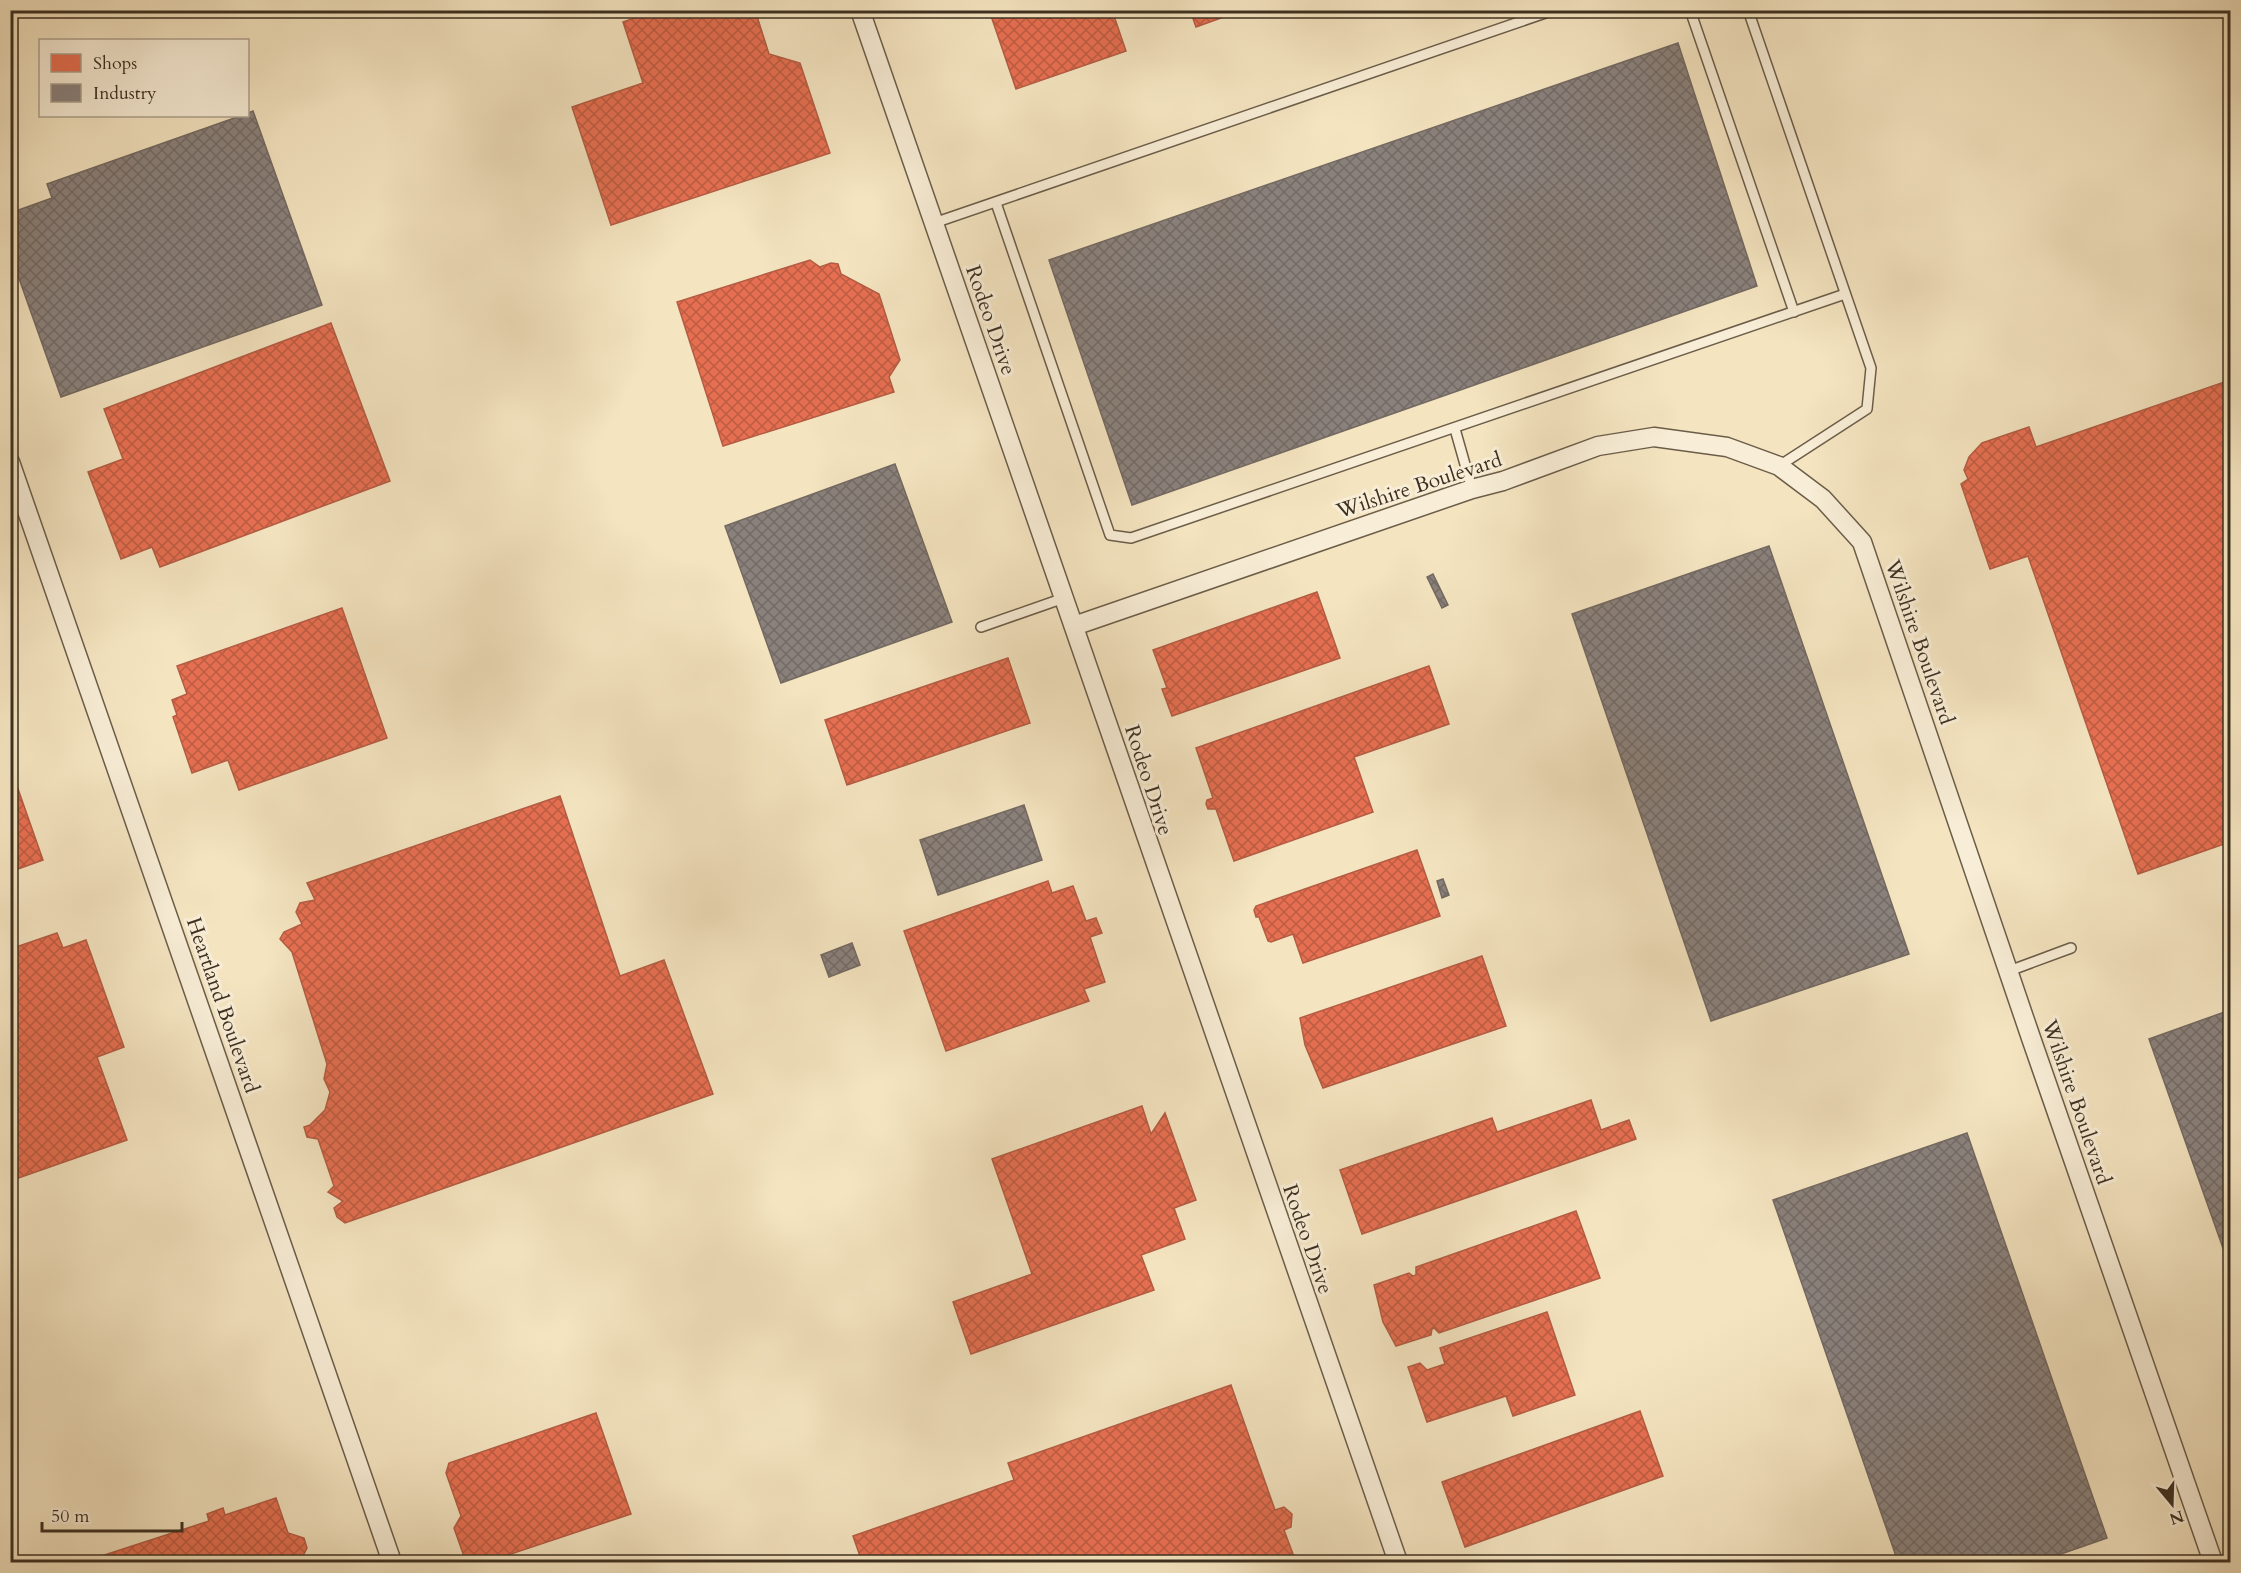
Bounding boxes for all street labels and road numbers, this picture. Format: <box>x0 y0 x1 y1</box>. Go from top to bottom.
street label: Rodeo Drive <box>958 261 1023 379</box>
street label: Wilshire Boulevard <box>1332 445 1506 526</box>
street label: Wilshire Boulevard <box>1877 555 1961 728</box>
street label: Rodeo Drive <box>1117 721 1180 839</box>
street label: Heartland Boulevard <box>179 913 266 1097</box>
street label: Wilshire Boulevard <box>2034 1015 2118 1188</box>
street label: Rodeo Drive <box>1275 1180 1340 1298</box>

